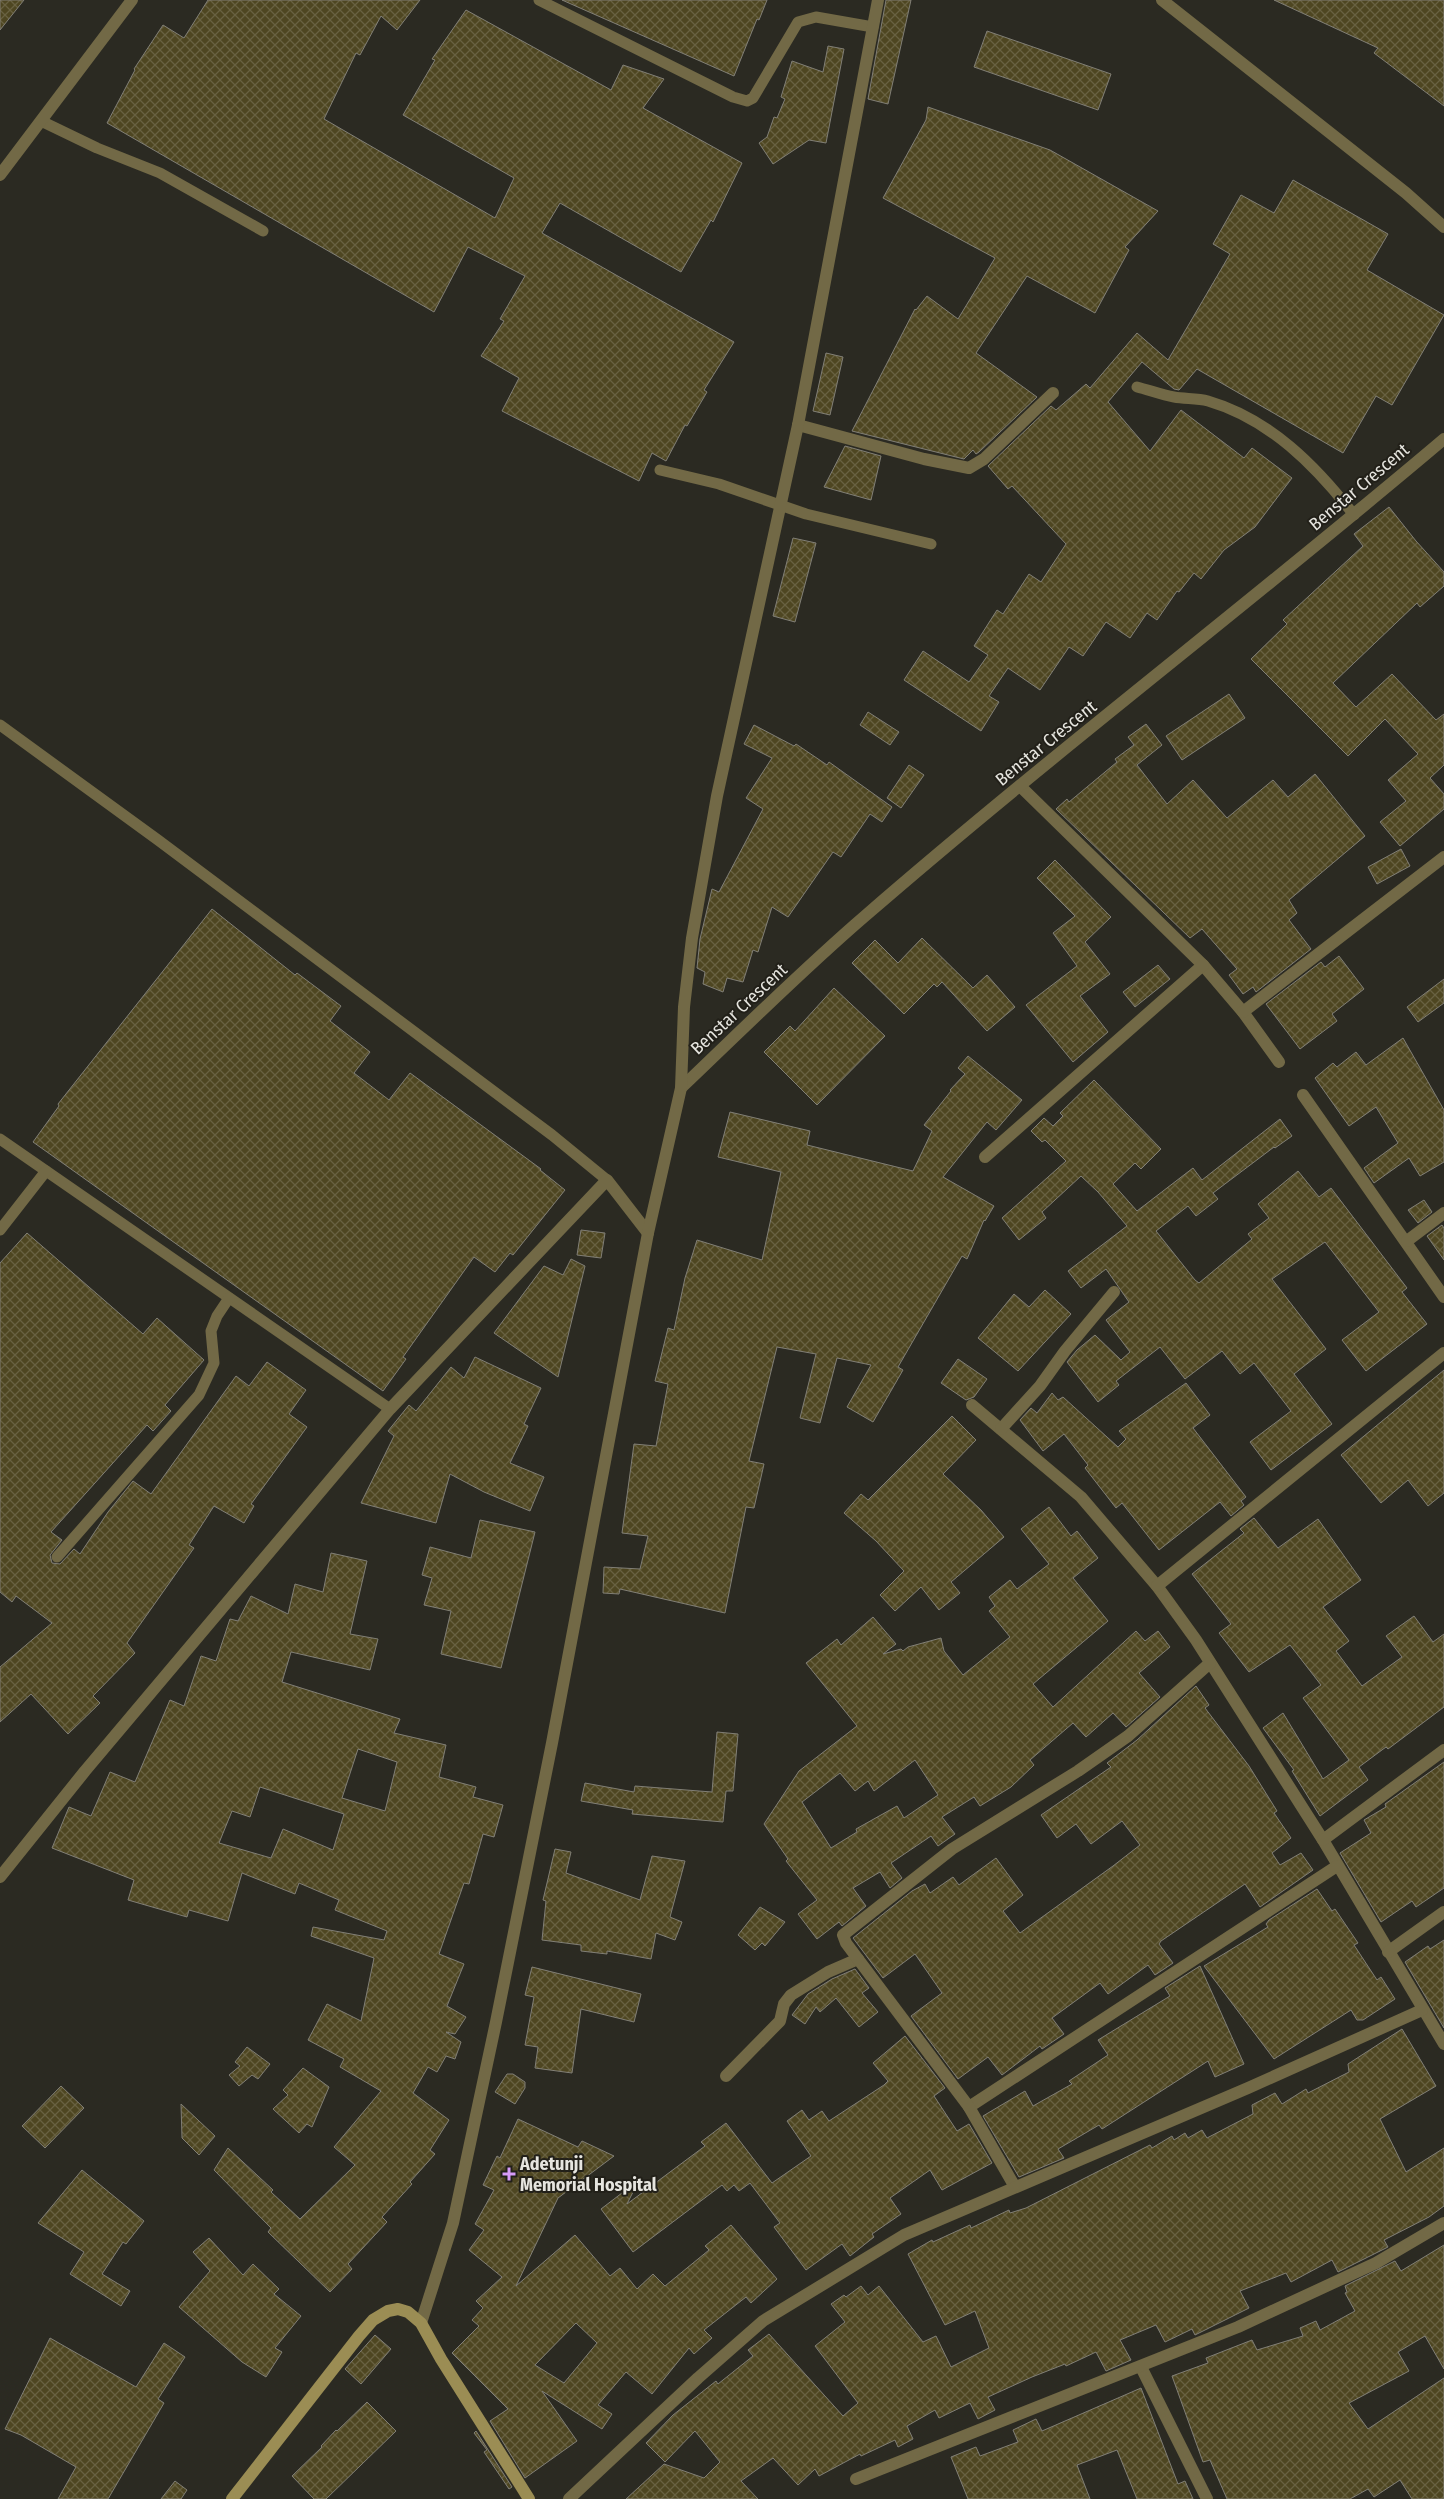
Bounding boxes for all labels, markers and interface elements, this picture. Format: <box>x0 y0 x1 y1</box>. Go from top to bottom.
street label: Benstar Crescent <box>1304 439 1414 535</box>
street label: Benstar Crescent <box>991 695 1101 791</box>
street label: Benstar Crescent <box>686 959 792 1059</box>
place label: Adetunji Memorial Hospital <box>519 2153 657 2196</box>
marker: Adetunji Memorial Hospital <box>502 2167 516 2181</box>

